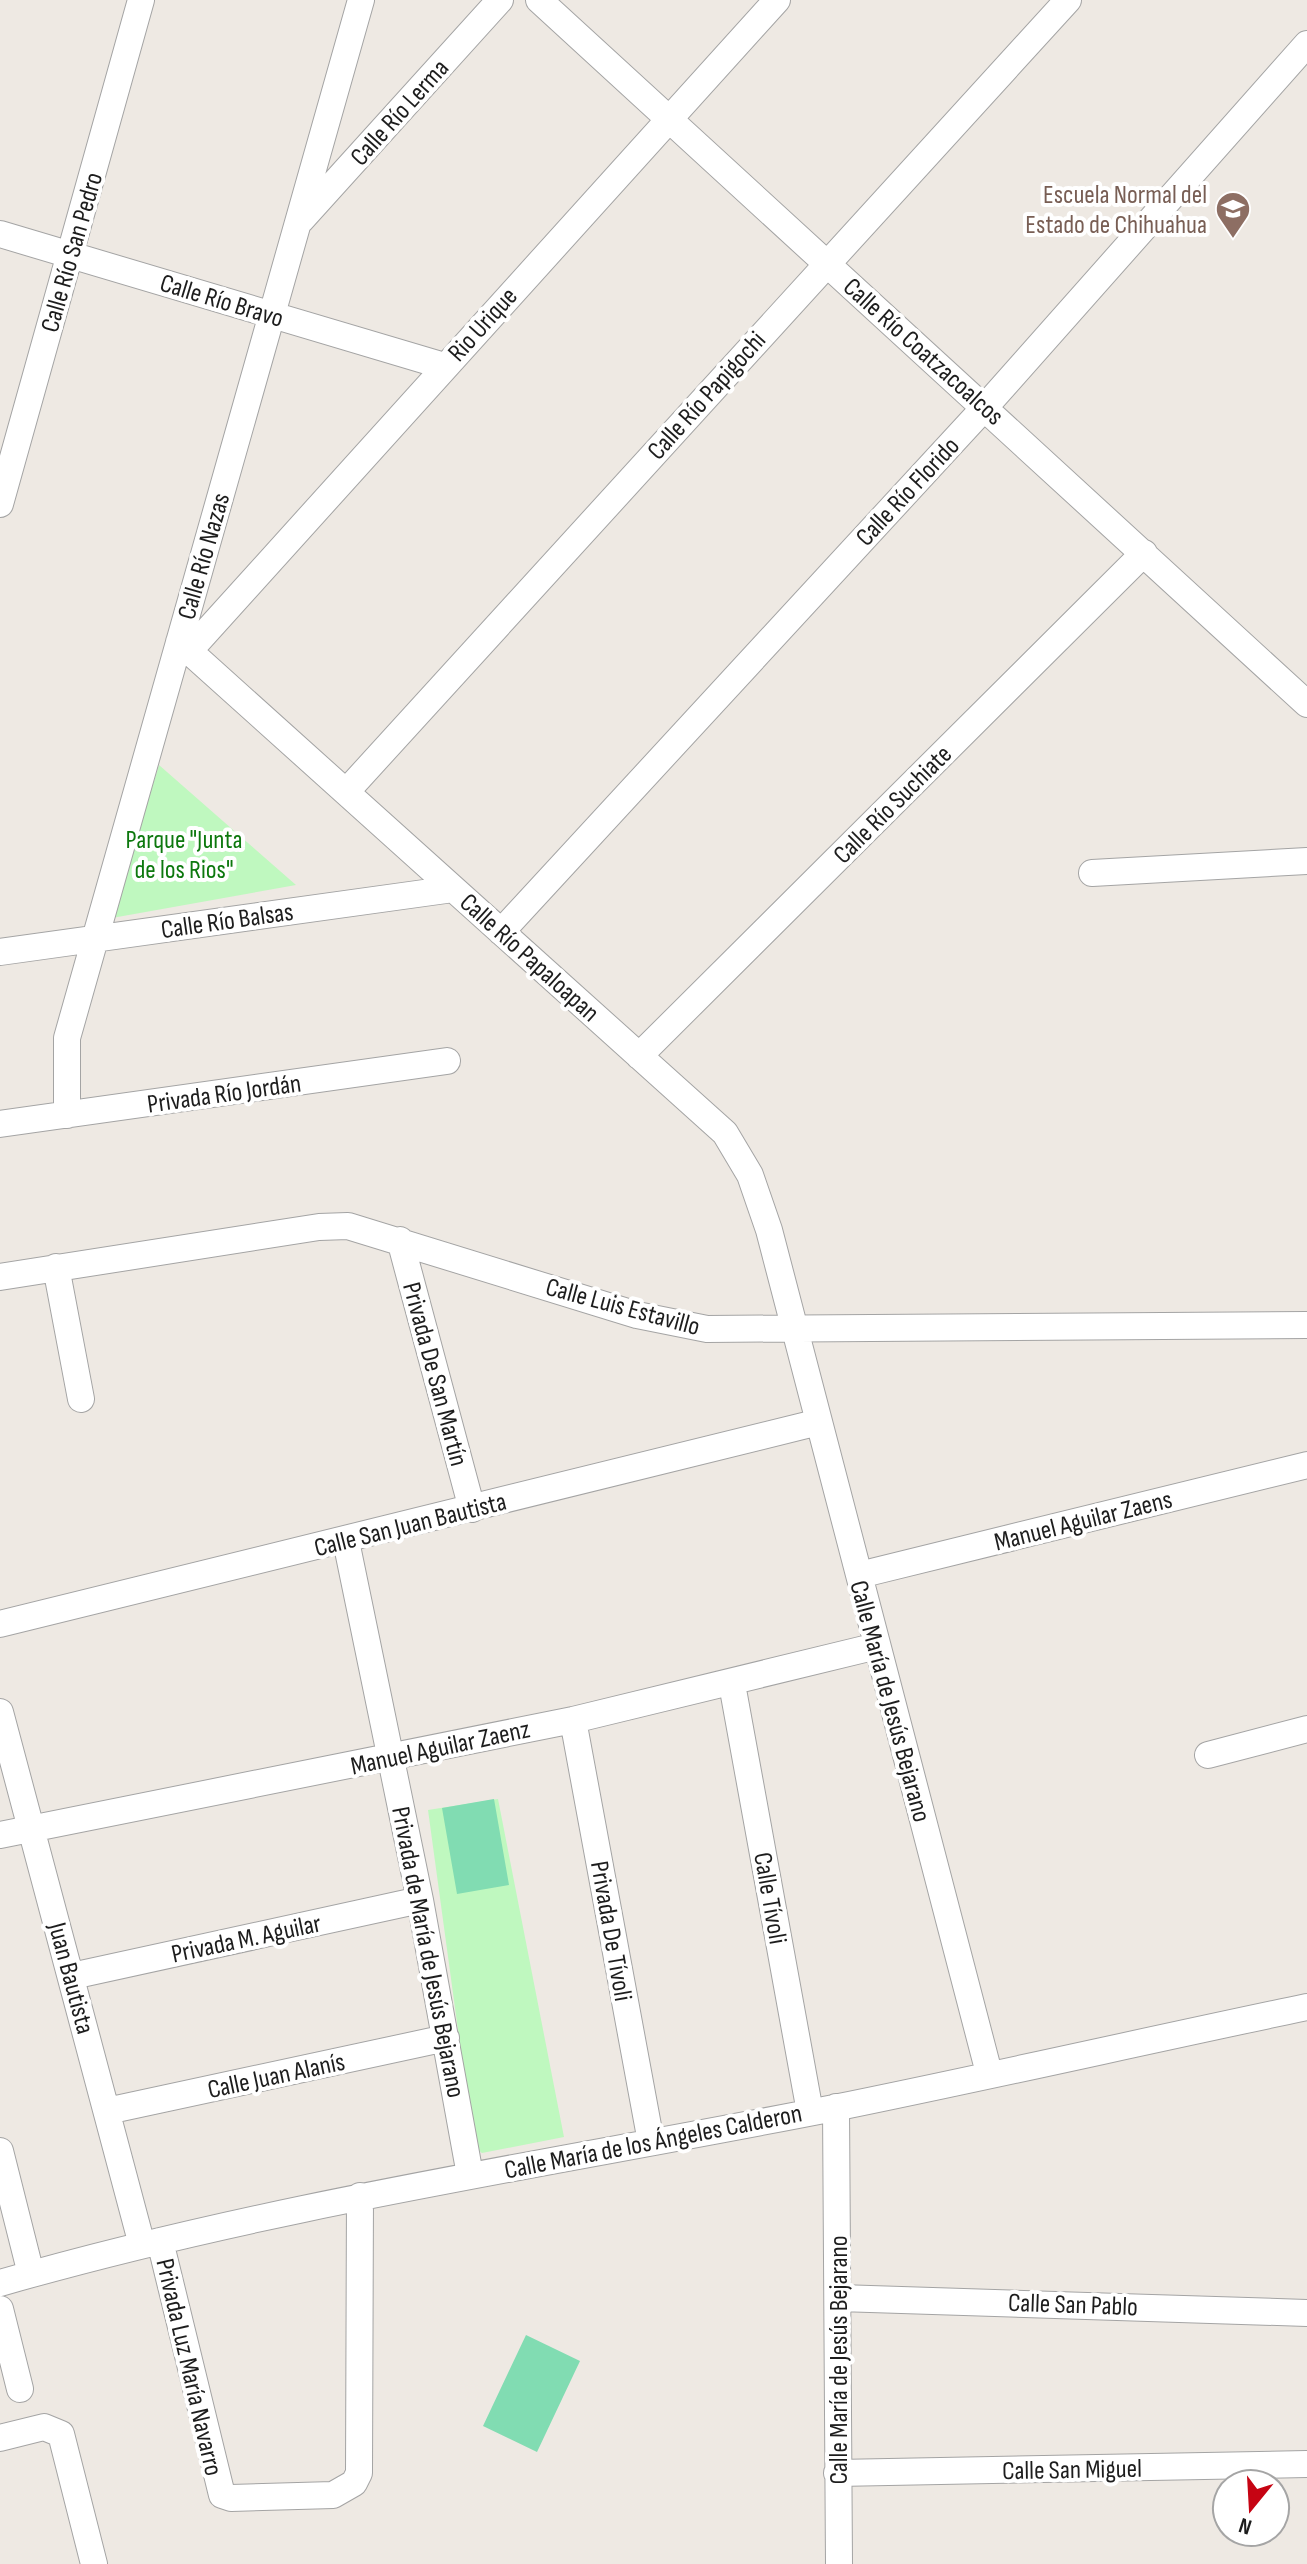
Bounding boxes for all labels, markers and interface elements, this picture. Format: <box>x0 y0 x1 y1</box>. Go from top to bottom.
street label: Calle Río Lerma <box>344 54 456 172</box>
street label: Calle Río San Pedro <box>35 169 110 336</box>
place label: Escuela Normal del Estado de Chihuahua <box>1025 180 1207 241</box>
school or university icon: Escuela Normal del Estado de Chihuahua <box>1214 190 1252 240</box>
street label: Calle Río Bravo <box>156 268 287 335</box>
street label: Calle Río Coatzacoalcos <box>836 272 1010 432</box>
street label: Rio Urique <box>442 282 524 368</box>
street label: Calle Río Papigochi <box>641 325 773 467</box>
street label: Calle Río Florido <box>850 431 966 553</box>
street label: Calle Río Nazas <box>172 490 237 623</box>
street label: Calle Río Suchiate <box>827 739 959 871</box>
park label: Parque "Junta de los Rios" <box>126 825 242 886</box>
street label: Calle Río Papaloapan <box>453 887 605 1029</box>
street label: Calle Río Balsas <box>159 897 295 946</box>
street label: Privada Río Jordán <box>145 1068 303 1121</box>
street label: Calle Luis Estavillo <box>542 1272 703 1343</box>
street label: Privada De San Martín <box>395 1279 474 1470</box>
street label: Manuel Aguilar Zaens <box>991 1484 1176 1559</box>
street label: Calle San Juan Bautista <box>311 1487 510 1564</box>
street label: Calle María de Jesús Bejarano <box>842 1577 937 1826</box>
street label: Manuel Aguilar Zaenz <box>348 1714 533 1783</box>
street label: Privada de María de Jesús Bejarano <box>384 1804 471 2100</box>
street label: Calle Tívoli <box>746 1850 793 1947</box>
street label: Privada De Tívoli <box>583 1859 638 2004</box>
street label: Privada M. Aguilar <box>169 1908 325 1970</box>
street label: Juan Bautista <box>41 1918 100 2037</box>
street label: Calle Juan Alanís <box>205 2047 348 2106</box>
street label: Calle María de los Ángeles Calderon <box>502 2098 805 2187</box>
street label: Calle María de Jesús Bejarano <box>824 2236 855 2484</box>
street label: Privada Luz María Navarro <box>148 2256 229 2479</box>
street label: Calle San Pablo <box>1007 2288 1138 2323</box>
street label: Calle San Miguel <box>1002 2454 1142 2487</box>
north arrow <box>1211 2468 1291 2548</box>
text: N <box>1236 2511 1255 2540</box>

